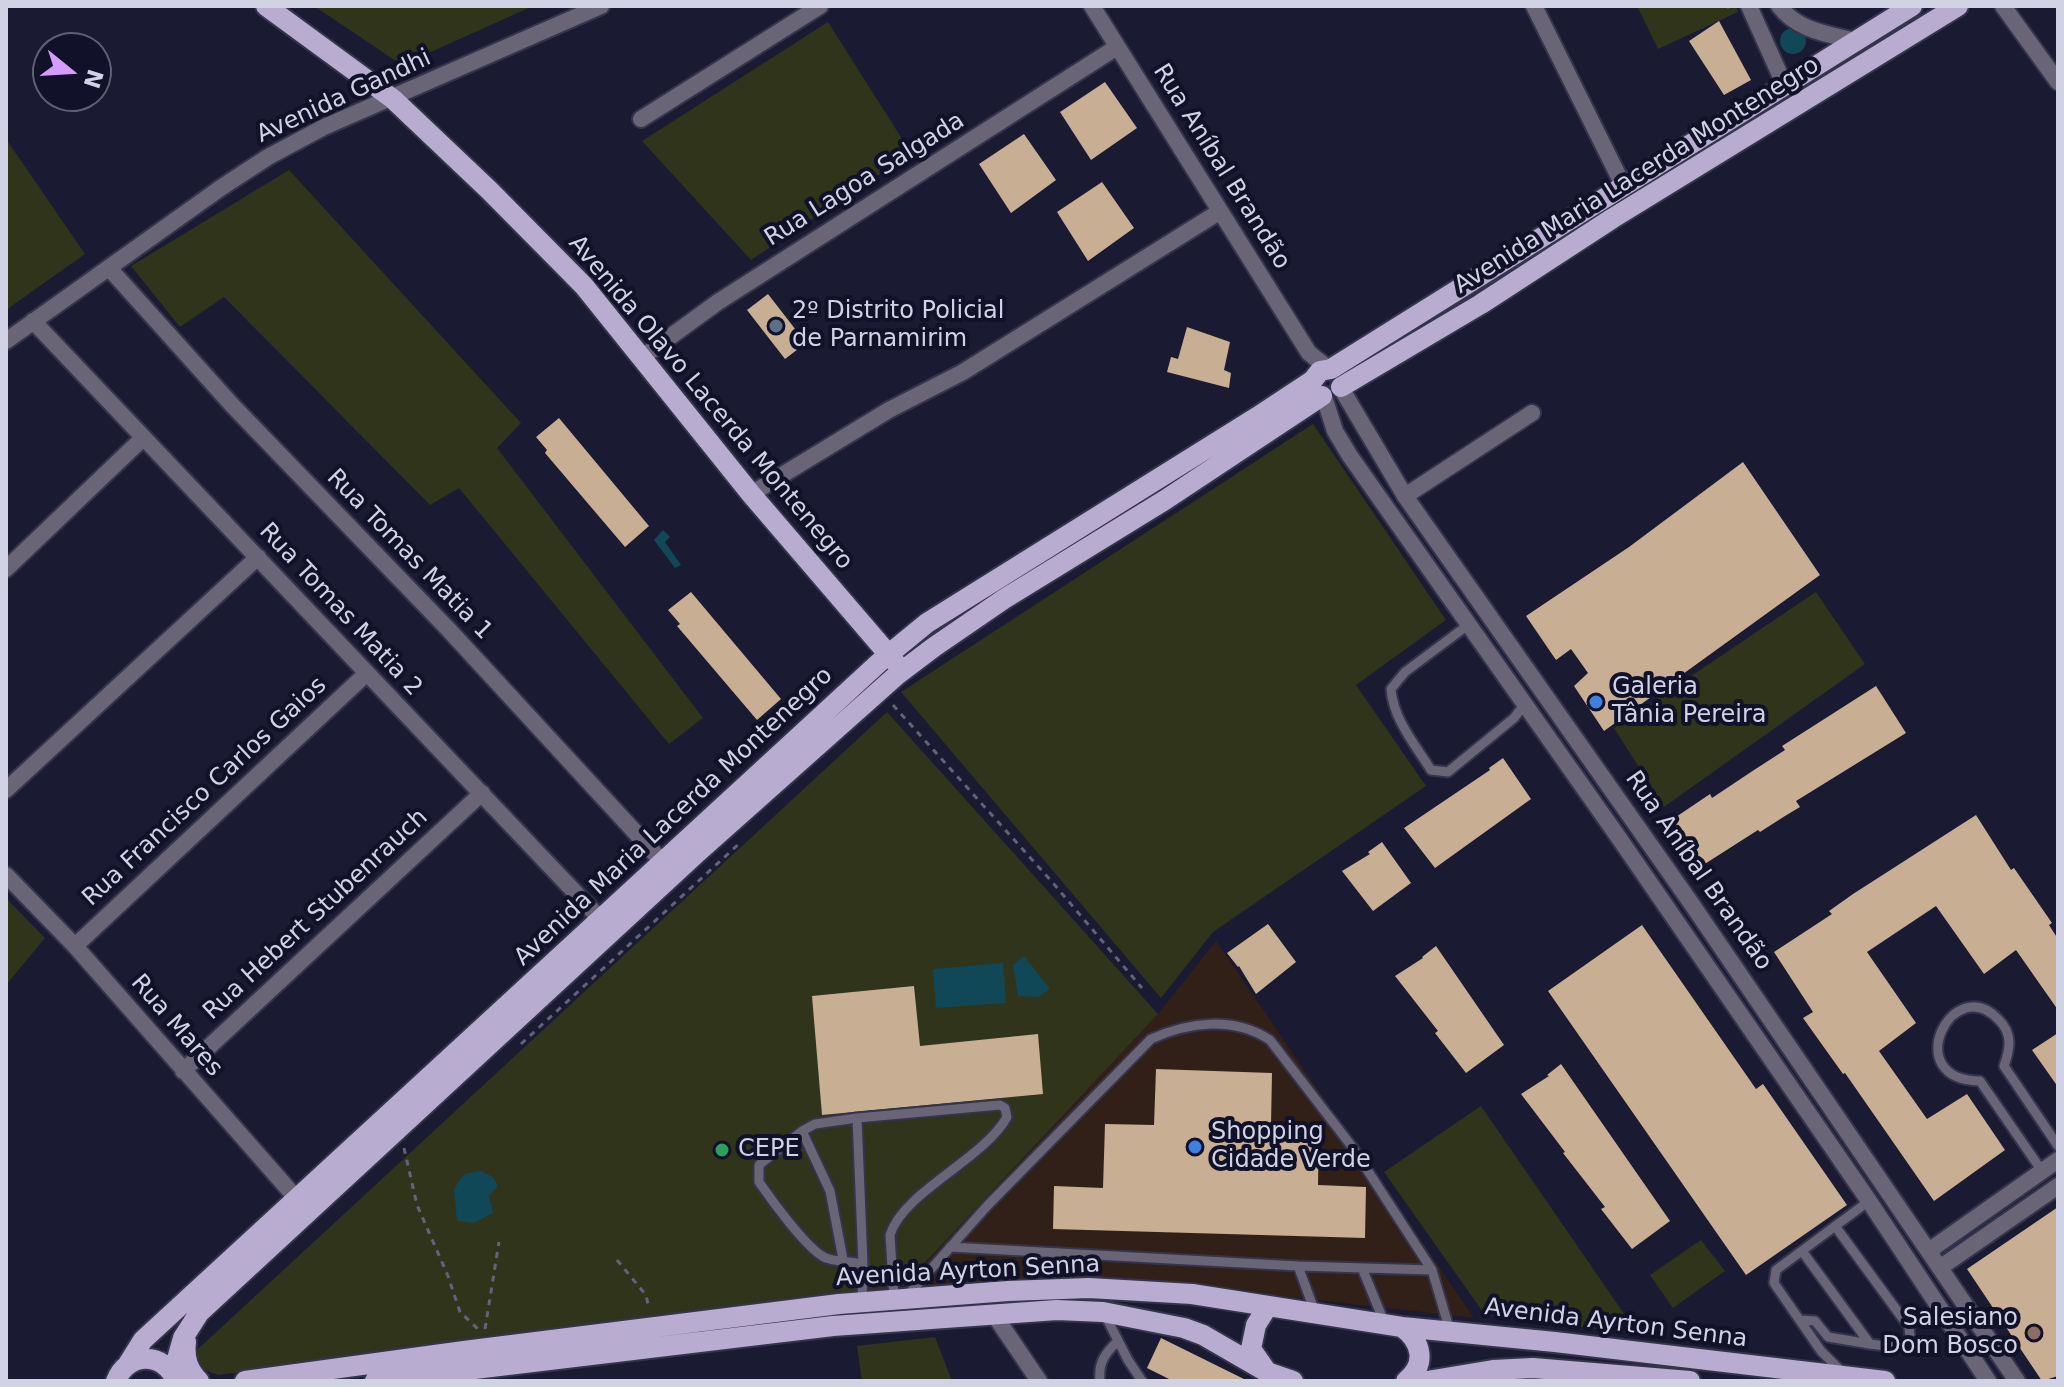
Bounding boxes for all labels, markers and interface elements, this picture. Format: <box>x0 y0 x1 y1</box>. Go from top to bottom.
north arrow <box>32 32 112 112</box>
street label: Avenida Gandhi <box>252 44 436 150</box>
street label: Avenida Maria Lacerda Montenegro <box>1449 51 1825 301</box>
street label: Rua Aníbal Brandão <box>1146 59 1296 275</box>
text: N <box>79 66 108 92</box>
street label: Rua Lagoa Salgada <box>760 107 970 253</box>
street label: Avenida Olavo Lacerda Montenegro <box>562 230 858 576</box>
place label: 2º Distrito Policial de Parnamirim <box>792 298 1004 354</box>
marker: 2º Distrito Policial de Parnamirim <box>767 317 785 335</box>
street label: Rua Tomas Matia 1 <box>320 464 498 646</box>
street label: Rua Tomas Matia 2 <box>252 518 428 702</box>
street label: Avenida Maria Lacerda Montenegro <box>509 662 839 972</box>
street label: Rua Francisco Carlos Gaios <box>77 671 333 913</box>
place label: Galeria Tânia Pereira <box>1612 674 1767 730</box>
marker: Galeria Tânia Pereira <box>1587 693 1605 711</box>
street label: Rua Aníbal Brandão <box>1618 766 1778 976</box>
street label: Rua Hebert Stubenrauch <box>198 803 434 1027</box>
street label: Rua Mares <box>124 969 228 1083</box>
place label: Shopping Cidade Verde <box>1211 1119 1371 1175</box>
place label: CEPE <box>738 1136 800 1164</box>
marker: Shopping Cidade Verde <box>1186 1138 1204 1156</box>
marker: CEPE <box>713 1141 731 1159</box>
street label: Avenida Ayrton Senna <box>835 1251 1101 1293</box>
street label: Avenida Ayrton Senna <box>1483 1294 1749 1354</box>
place label: Salesiano Dom Bosco <box>1882 1305 2018 1361</box>
marker: Salesiano Dom Bosco <box>2025 1324 2043 1342</box>

